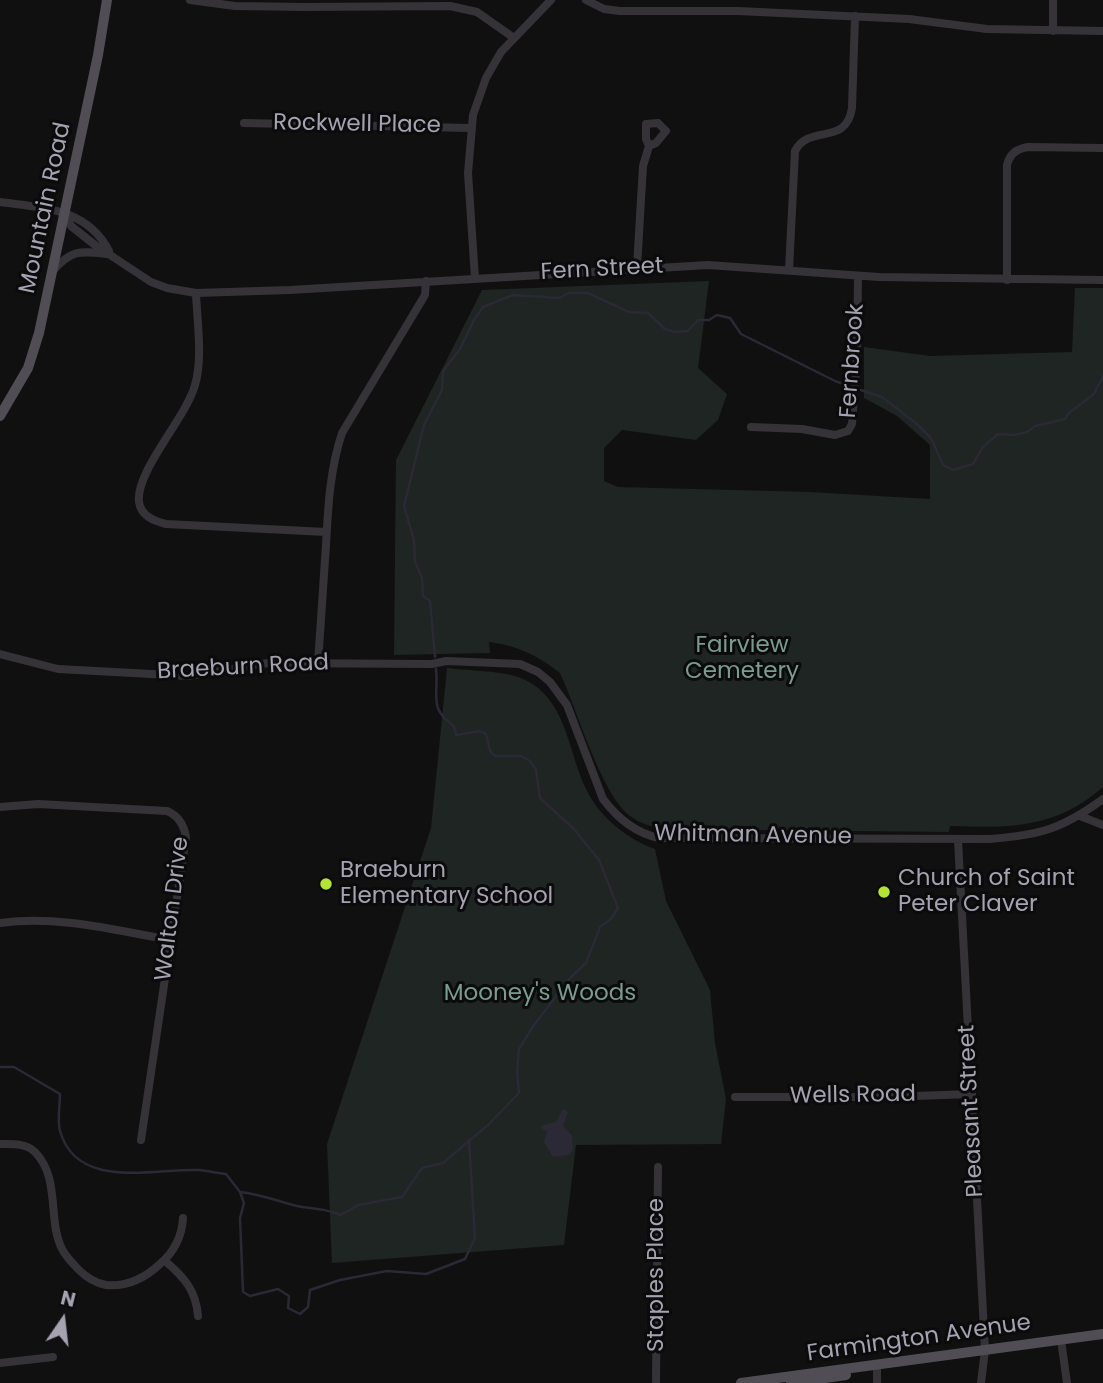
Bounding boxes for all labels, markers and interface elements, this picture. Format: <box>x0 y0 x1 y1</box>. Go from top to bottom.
street label: Rockwell Place <box>273 110 441 140</box>
street label: Mountain Road <box>14 120 78 296</box>
street label: Fern Street <box>540 253 664 287</box>
street label: Fernbrook <box>835 303 871 419</box>
park label: Fairview Cemetery <box>685 632 799 686</box>
street label: Braeburn Road <box>156 650 330 686</box>
street label: Whitman Avenue <box>654 820 852 852</box>
street label: Walton Drive <box>150 835 196 983</box>
place label: Braeburn Elementary School <box>340 857 553 911</box>
place label: Church of Saint Peter Claver <box>898 865 1075 919</box>
marker: Braeburn Elementary School <box>318 876 334 892</box>
marker: Church of Saint Peter Claver <box>876 884 892 900</box>
park label: Mooney's Woods <box>444 980 636 1008</box>
street label: Pleasant Street <box>954 1024 990 1198</box>
street label: Wells Road <box>790 1081 916 1111</box>
street label: Staples Place <box>643 1198 671 1352</box>
text: N <box>58 1284 78 1314</box>
north arrow <box>28 1285 98 1355</box>
street label: Farmington Avenue <box>805 1310 1033 1368</box>

